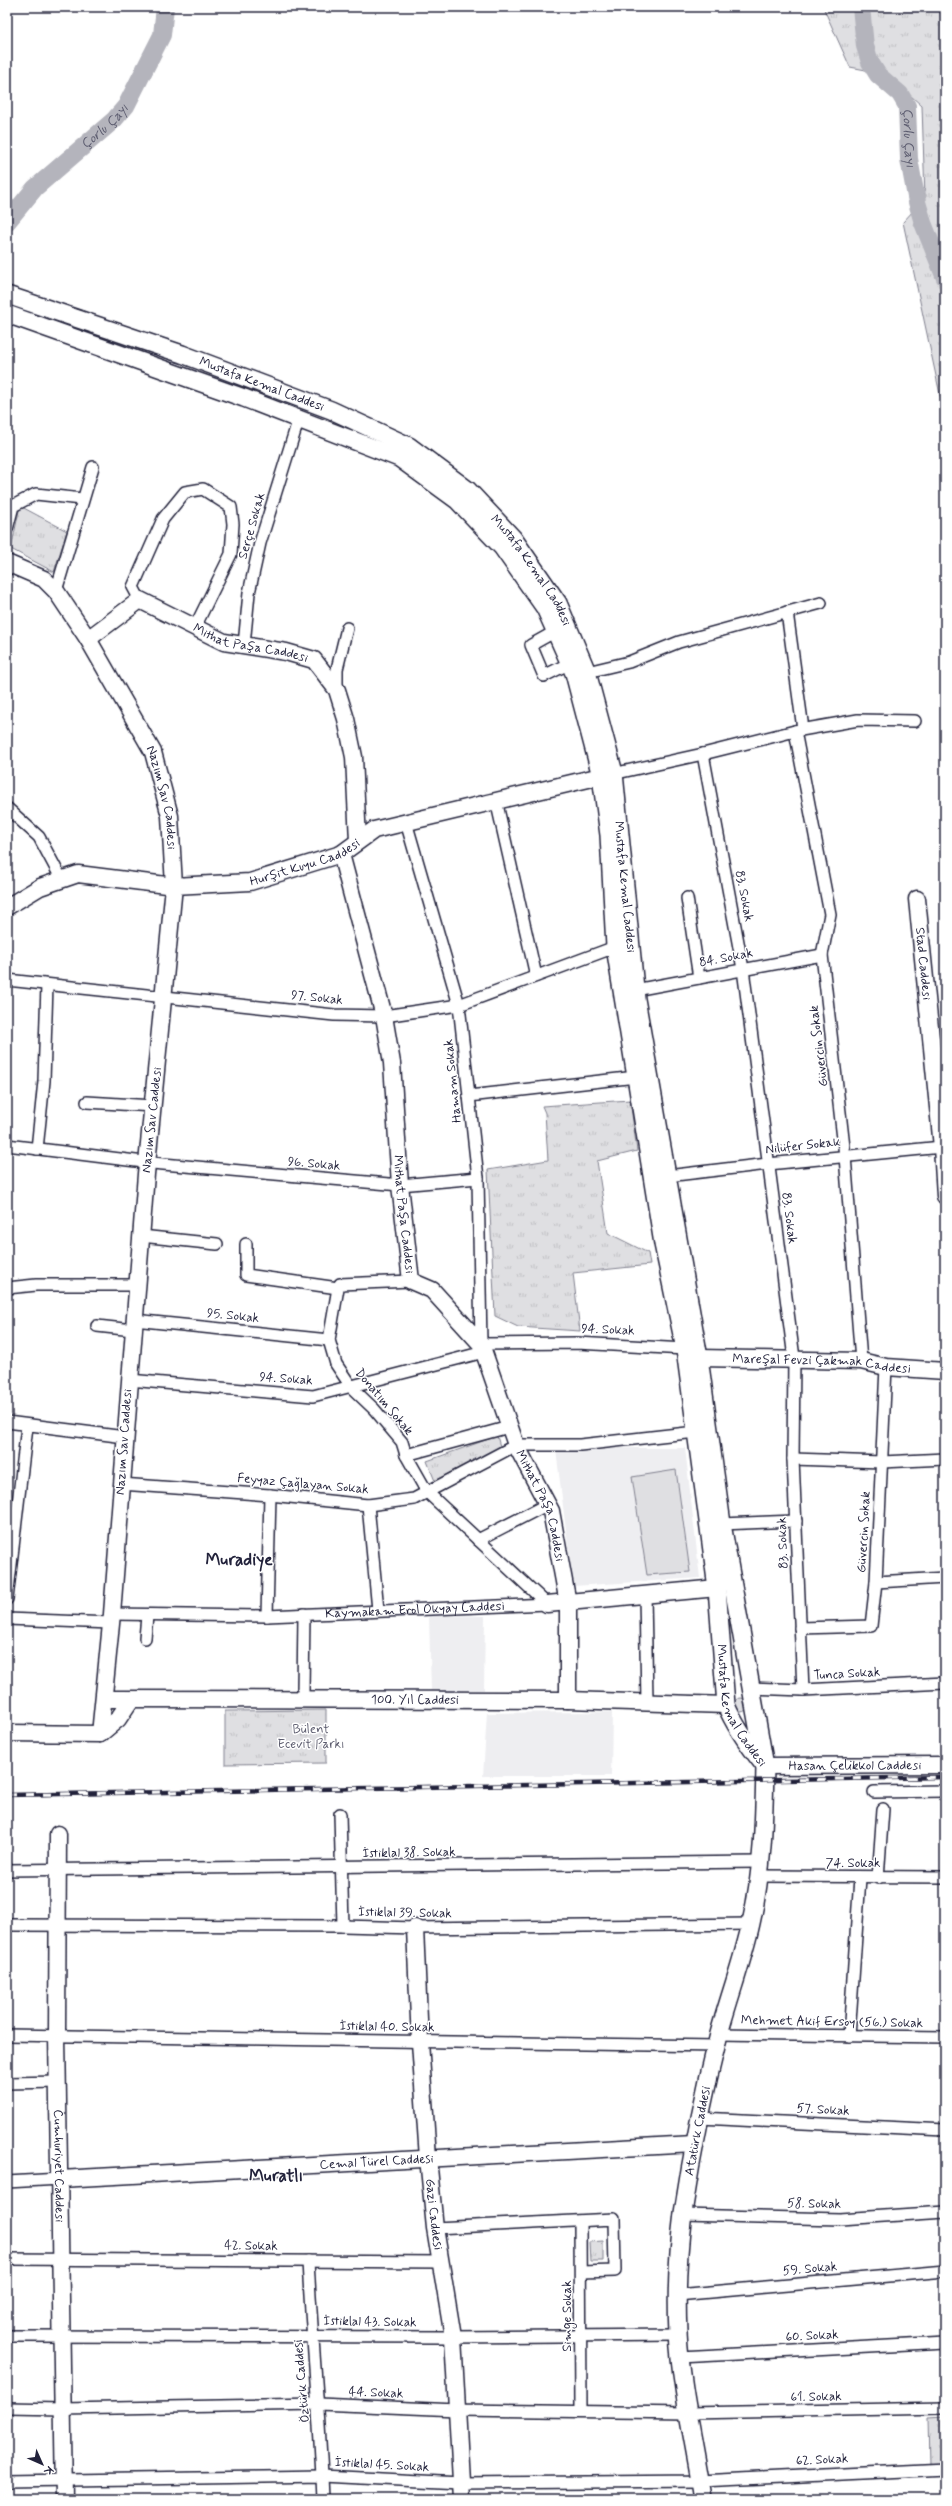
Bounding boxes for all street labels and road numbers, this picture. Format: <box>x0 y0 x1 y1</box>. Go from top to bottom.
street label: Mustafa Kemal Caddesi <box>197 353 327 415</box>
street label: Serçe Sokak <box>234 490 270 561</box>
street label: Mustafa Kemal Caddesi <box>487 511 575 628</box>
street label: Mithat Paşa Caddesi <box>190 619 310 666</box>
street label: Nazım Sav Caddesi <box>142 742 180 850</box>
street label: Mustafa Kemal Caddesi <box>610 820 640 954</box>
street label: Hurşit Kuyu Caddesi <box>247 834 363 890</box>
street label: 83. Sokak <box>731 869 757 924</box>
street label: Stad Caddesi <box>911 927 936 1001</box>
street label: 84. Sokak <box>698 944 755 972</box>
street label: 97. Sokak <box>290 987 344 1009</box>
street label: Güvercin Sokak <box>806 1004 832 1088</box>
street label: Hamam Sokak <box>440 1038 466 1124</box>
street label: Nazım Sav Caddesi <box>138 1066 166 1174</box>
street label: Nilüfer Sokak <box>765 1134 842 1158</box>
street label: 96. Sokak <box>287 1153 342 1175</box>
street label: Mithat Paşa Caddesi <box>390 1154 419 1274</box>
street label: 83. Sokak <box>777 1191 801 1245</box>
street label: 95. Sokak <box>206 1305 260 1327</box>
street label: 94. Sokak <box>581 1321 636 1339</box>
street label: Mareşal Fevzi Çakmak Caddesi <box>732 1350 911 1377</box>
street label: Donatım Sokak <box>351 1365 417 1439</box>
street label: 94. Sokak <box>259 1369 314 1389</box>
street label: Nazım Sav Caddesi <box>112 1388 136 1496</box>
street label: Mithat Paşa Caddesi <box>512 1447 569 1563</box>
street label: Feyyaz Çağlayan Sokak <box>236 1470 370 1498</box>
street label: Güvercin Sokak <box>853 1490 875 1573</box>
street label: 83. Sokak <box>774 1516 792 1569</box>
street label: Kaymakam Erol Okyay Caddesi <box>325 1597 505 1622</box>
street label: Mustafa Kemal Caddesi <box>713 1644 771 1770</box>
street label: Tunca Sokak <box>813 1664 881 1684</box>
street label: 100. Yıl Caddesi <box>371 1691 459 1708</box>
street label: Hasan Çelikkol Caddesi <box>788 1757 922 1774</box>
street label: İstiklal 38. Sokak <box>362 1844 456 1862</box>
street label: 74. Sokak <box>826 1855 881 1872</box>
street label: İstiklal 39. Sokak <box>358 1904 453 1922</box>
street label: Mehmet Akif Ersoy (56.) Sokak <box>741 2012 924 2032</box>
street label: İstiklal 40. Sokak <box>339 2018 435 2036</box>
street label: Atatürk Caddesi <box>681 2085 715 2177</box>
street label: 57. Sokak <box>796 2100 851 2120</box>
street label: Cumhuriyet Caddesi <box>50 2109 68 2223</box>
street label: Cemal Türel Caddesi <box>319 2150 434 2173</box>
street label: Gazi Caddesi <box>422 2178 447 2251</box>
street label: 58. Sokak <box>787 2195 842 2213</box>
street label: 42. Sokak <box>224 2237 278 2255</box>
street label: 59. Sokak <box>782 2258 839 2280</box>
street label: Simge Sokak <box>559 2280 577 2352</box>
street label: İstiklal 43. Sokak <box>323 2313 417 2331</box>
street label: 60. Sokak <box>785 2326 840 2346</box>
street label: Öztürk Caddesi <box>290 2339 314 2423</box>
street label: 44. Sokak <box>348 2384 404 2402</box>
street label: 61. Sokak <box>790 2388 842 2406</box>
street label: 62. Sokak <box>795 2450 849 2470</box>
street label: İstiklal 45. Sokak <box>334 2454 430 2476</box>

